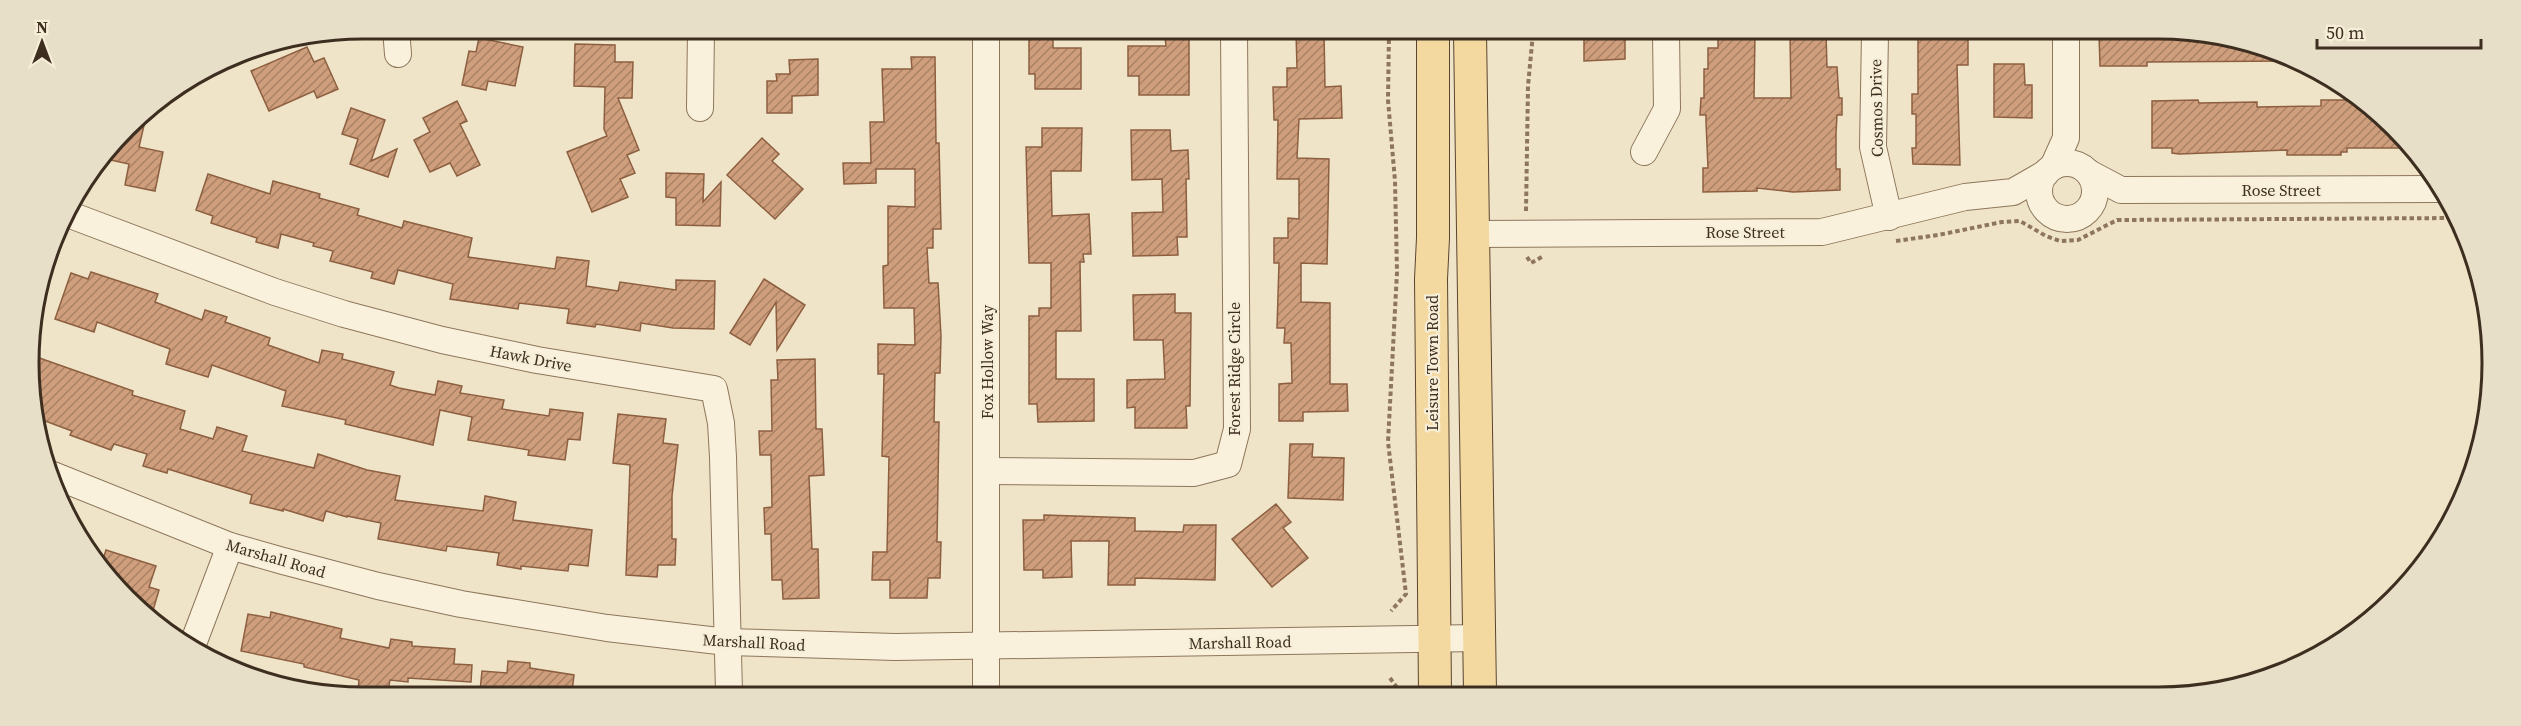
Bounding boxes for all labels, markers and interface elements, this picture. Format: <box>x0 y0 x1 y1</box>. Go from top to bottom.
north arrow <box>12 12 72 72</box>
scale bar <box>2317 12 2480 50</box>
text: N <box>36 16 48 38</box>
text: 50 m <box>2326 20 2364 45</box>
street label: Cosmos Drive <box>1864 59 1888 157</box>
street label: Rose Street <box>2241 179 2321 201</box>
street label: Rose Street <box>1705 221 1785 243</box>
street label: Leisure Town Road <box>1421 295 1443 431</box>
street label: Forest Ridge Circle <box>1223 302 1245 436</box>
street label: Fox Hollow Way <box>976 304 998 419</box>
street label: Hawk Drive <box>488 339 574 377</box>
street label: Marshall Road <box>224 533 328 583</box>
street label: Marshall Road <box>702 628 806 656</box>
street label: Marshall Road <box>1188 630 1292 654</box>

